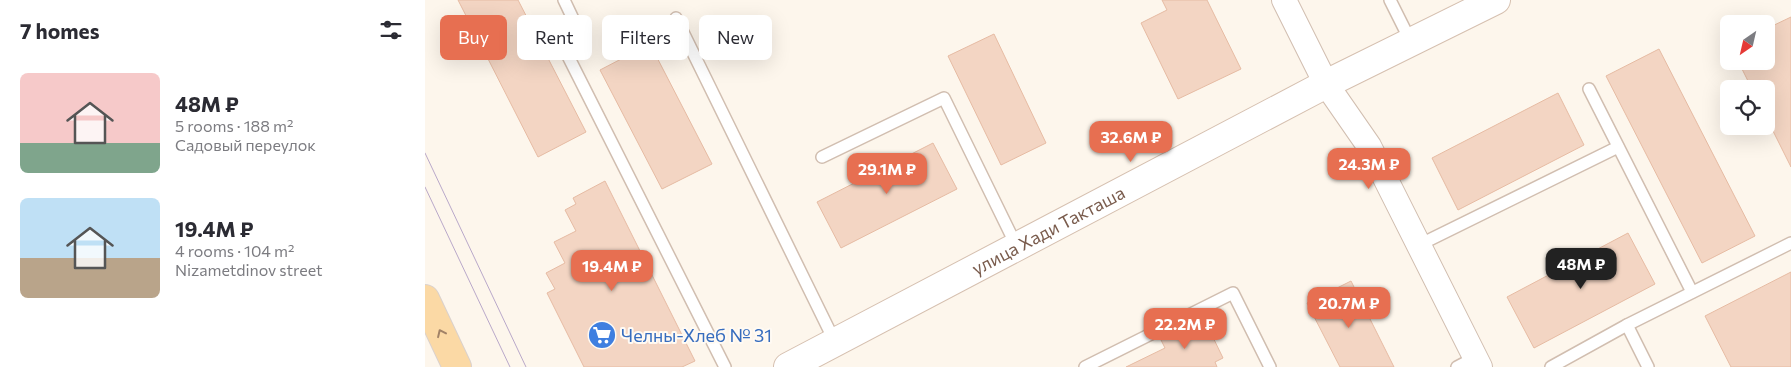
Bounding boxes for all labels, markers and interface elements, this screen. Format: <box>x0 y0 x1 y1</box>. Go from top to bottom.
chip: Buy <box>440 15 507 60</box>
chip: Rent <box>517 15 592 60</box>
chip: Filters <box>602 15 689 60</box>
chip: New <box>699 15 772 60</box>
north arrow <box>1720 15 1775 70</box>
map controls <box>1720 15 1775 135</box>
icon: filters <box>377 16 405 44</box>
text: 7 homes <box>20 18 99 43</box>
button: locate <box>1720 80 1775 135</box>
text: 48M ₽ <box>175 91 239 116</box>
icon: home <box>60 93 120 153</box>
text: 5 rooms · 188 m² <box>175 116 293 135</box>
pin: 32.6M ₽ <box>1085 120 1177 163</box>
text: 32.6M ₽ <box>1100 127 1162 146</box>
text: Садовый переулок <box>175 135 316 154</box>
pin: 24.3M ₽ <box>1323 148 1415 190</box>
pin: 29.1M ₽ <box>841 152 933 195</box>
text: 24.3M ₽ <box>1338 154 1400 173</box>
text: 29.1M ₽ <box>858 159 916 178</box>
street label: улица Хади Такташа <box>968 181 1128 279</box>
text: 19.4M ₽ <box>175 216 254 241</box>
icon: home <box>60 218 120 278</box>
text: 4 rooms · 104 m² <box>175 241 294 260</box>
pin: 48M ₽ <box>1546 248 1616 290</box>
pin: 19.4M ₽ <box>566 250 658 292</box>
text: 48M ₽ <box>1557 254 1605 273</box>
text: 19.4M ₽ <box>582 256 642 275</box>
text: Nizametdinov street <box>175 260 323 279</box>
pin: 20.7M ₽ <box>1303 286 1395 329</box>
text: 20.7M ₽ <box>1318 293 1380 312</box>
pin: 22.2M ₽ <box>1139 308 1231 350</box>
text: 22.2M ₽ <box>1155 314 1215 333</box>
supermarket icon: Челны-Хлеб № 31 <box>587 320 617 350</box>
place label: Челны-Хлеб № 31 <box>621 324 772 346</box>
one-way arrow <box>437 329 447 338</box>

